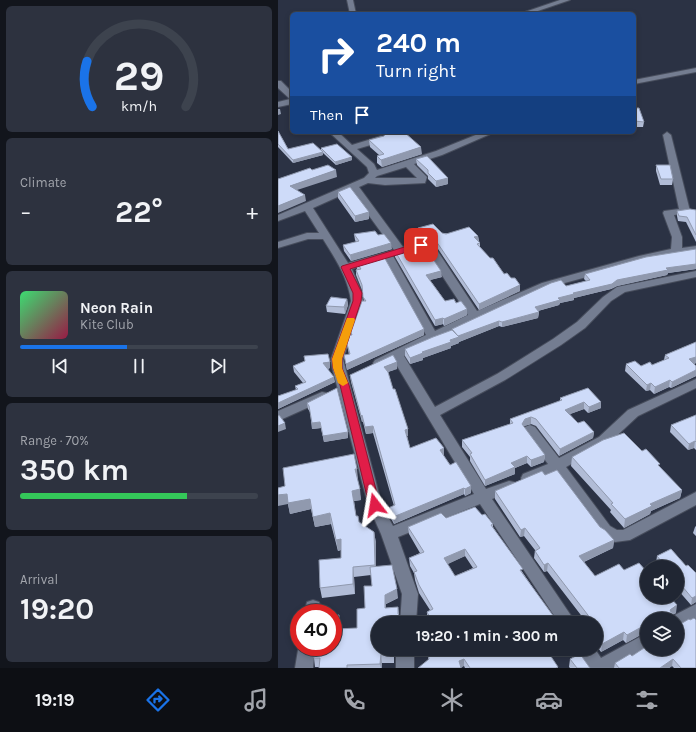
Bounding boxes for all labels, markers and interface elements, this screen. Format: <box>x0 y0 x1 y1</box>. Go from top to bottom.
text: 240 m <box>376 26 461 59</box>
icon: right <box>310 28 362 80</box>
text: 29 <box>114 52 164 100</box>
text: Turn right <box>376 60 456 82</box>
text: km/h <box>121 98 157 115</box>
icon: arrive <box>351 104 373 126</box>
text: Then <box>310 106 343 124</box>
text: Climate <box>20 175 66 190</box>
text: 22° <box>115 194 163 230</box>
text: − <box>20 199 32 225</box>
text: + <box>246 199 258 225</box>
pin <box>404 228 438 262</box>
icon: arrive <box>410 234 432 256</box>
text: Neon Rain <box>80 299 153 317</box>
text: Kite Club <box>80 317 134 332</box>
icon: previous <box>49 355 71 377</box>
icon: pause <box>128 355 150 377</box>
icon: next <box>207 355 229 377</box>
text: Range · 70% <box>20 433 89 448</box>
text: 350 km <box>20 452 129 488</box>
position arrow <box>354 484 396 526</box>
map controls <box>640 560 684 656</box>
button: sound <box>640 560 684 604</box>
text: Arrival <box>20 572 58 587</box>
text: 19:20 <box>20 591 94 627</box>
speed limit sign: 40 <box>290 604 342 656</box>
button: layers <box>640 612 684 656</box>
text: 19:20 · 1 min · 300 m <box>416 627 558 645</box>
icon: directions <box>144 686 172 714</box>
icon: music <box>242 686 270 714</box>
icon: phone <box>340 686 368 714</box>
icon: climate <box>438 686 466 714</box>
icon: car <box>535 686 563 714</box>
icon: filters <box>633 686 661 714</box>
text: 19:19 <box>35 689 75 711</box>

